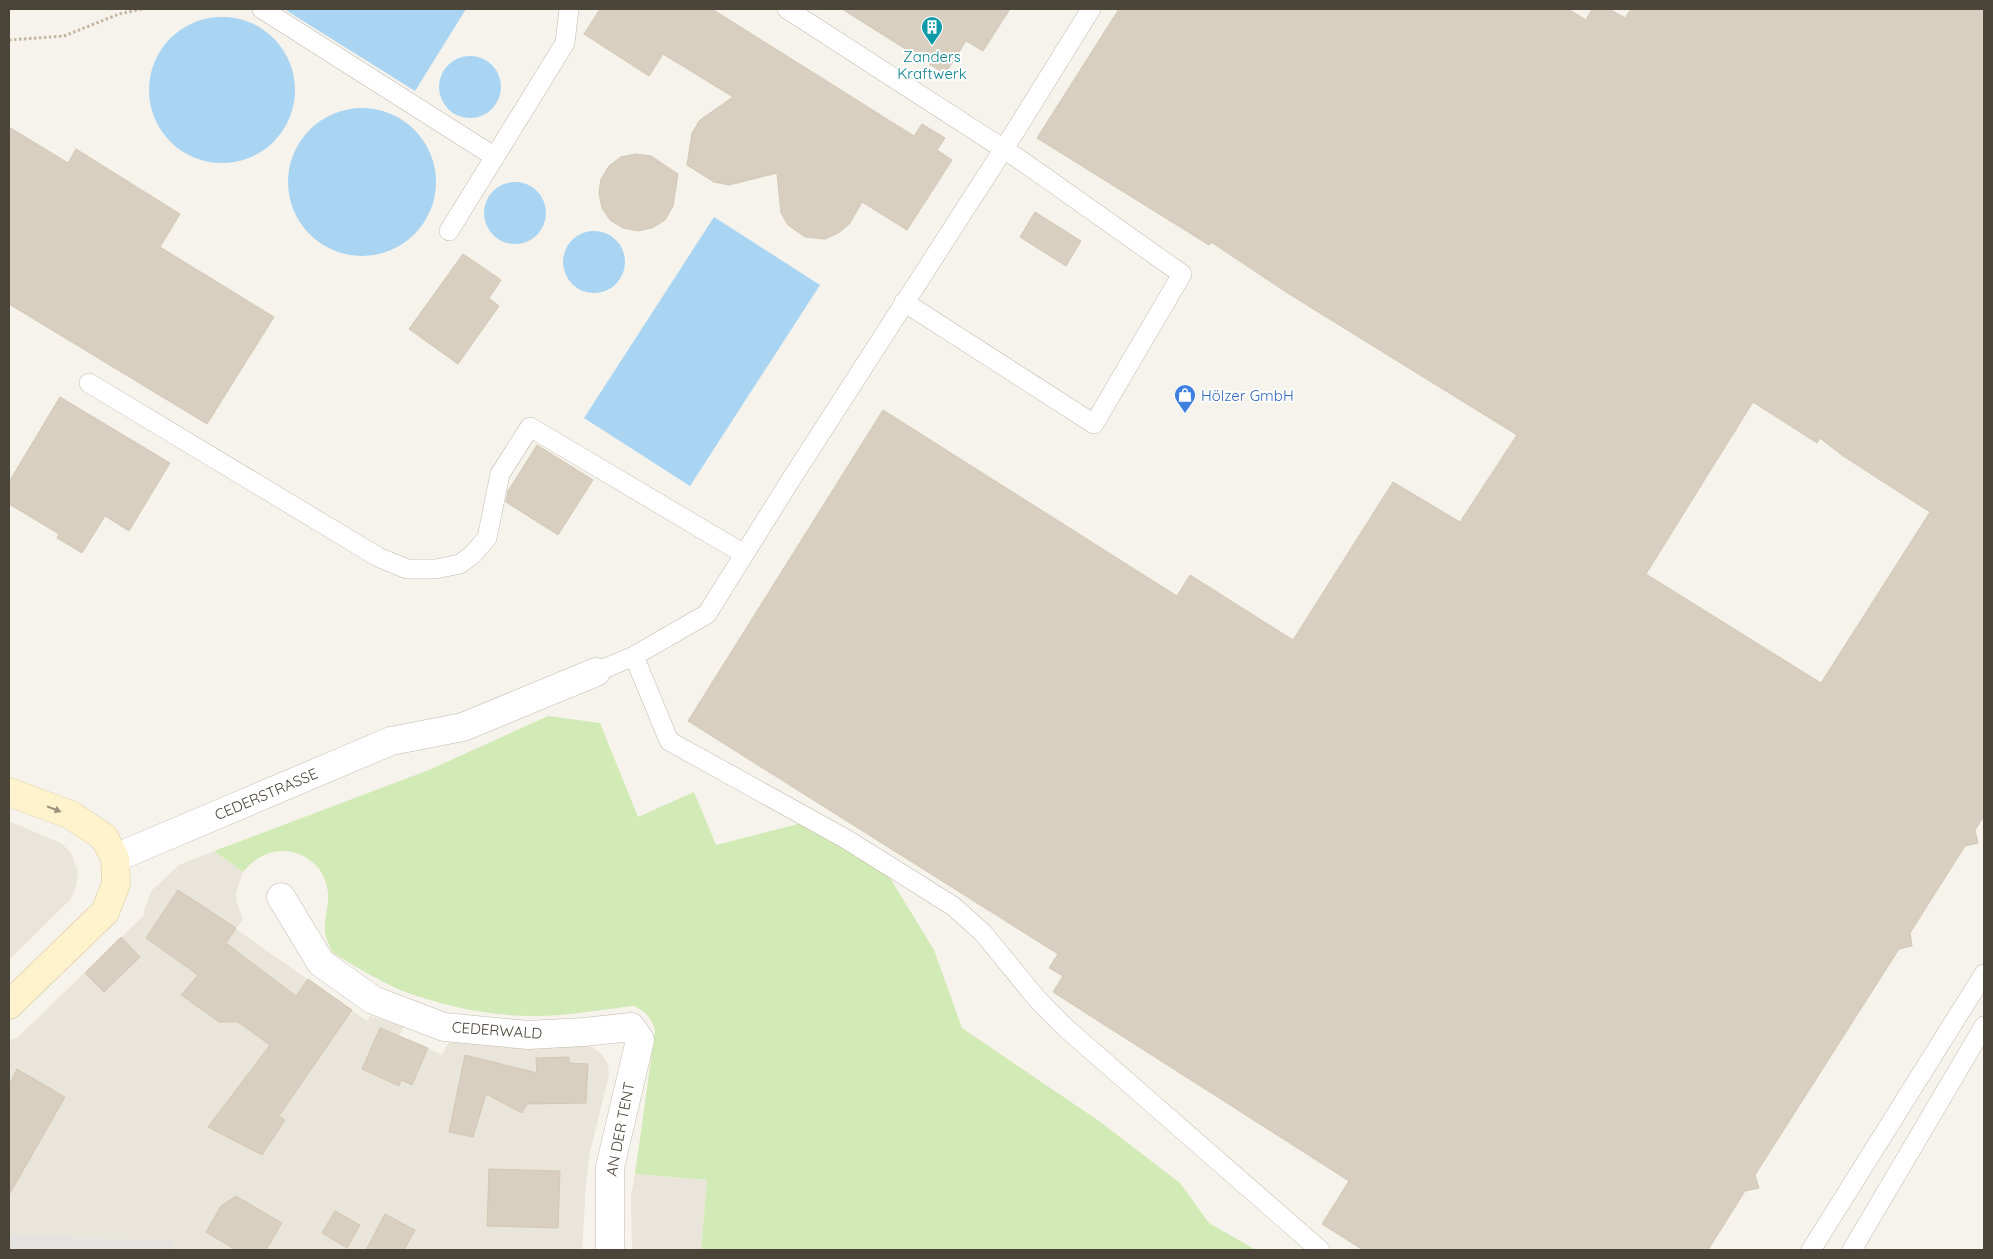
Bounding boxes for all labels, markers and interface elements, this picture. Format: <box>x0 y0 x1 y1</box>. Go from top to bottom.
building icon: Zanders Kraftwerk <box>920 15 944 46</box>
place label: Zanders Kraftwerk <box>897 47 967 83</box>
shop icon: Hölzer GmbH <box>1173 383 1197 414</box>
place label: Hölzer GmbH <box>1201 386 1294 405</box>
street label: CEDERSTRASSE <box>212 764 320 824</box>
one-way arrow <box>47 806 62 813</box>
street label: CEDERWALD <box>451 1017 543 1043</box>
street label: AN DER TENT <box>602 1080 638 1178</box>

